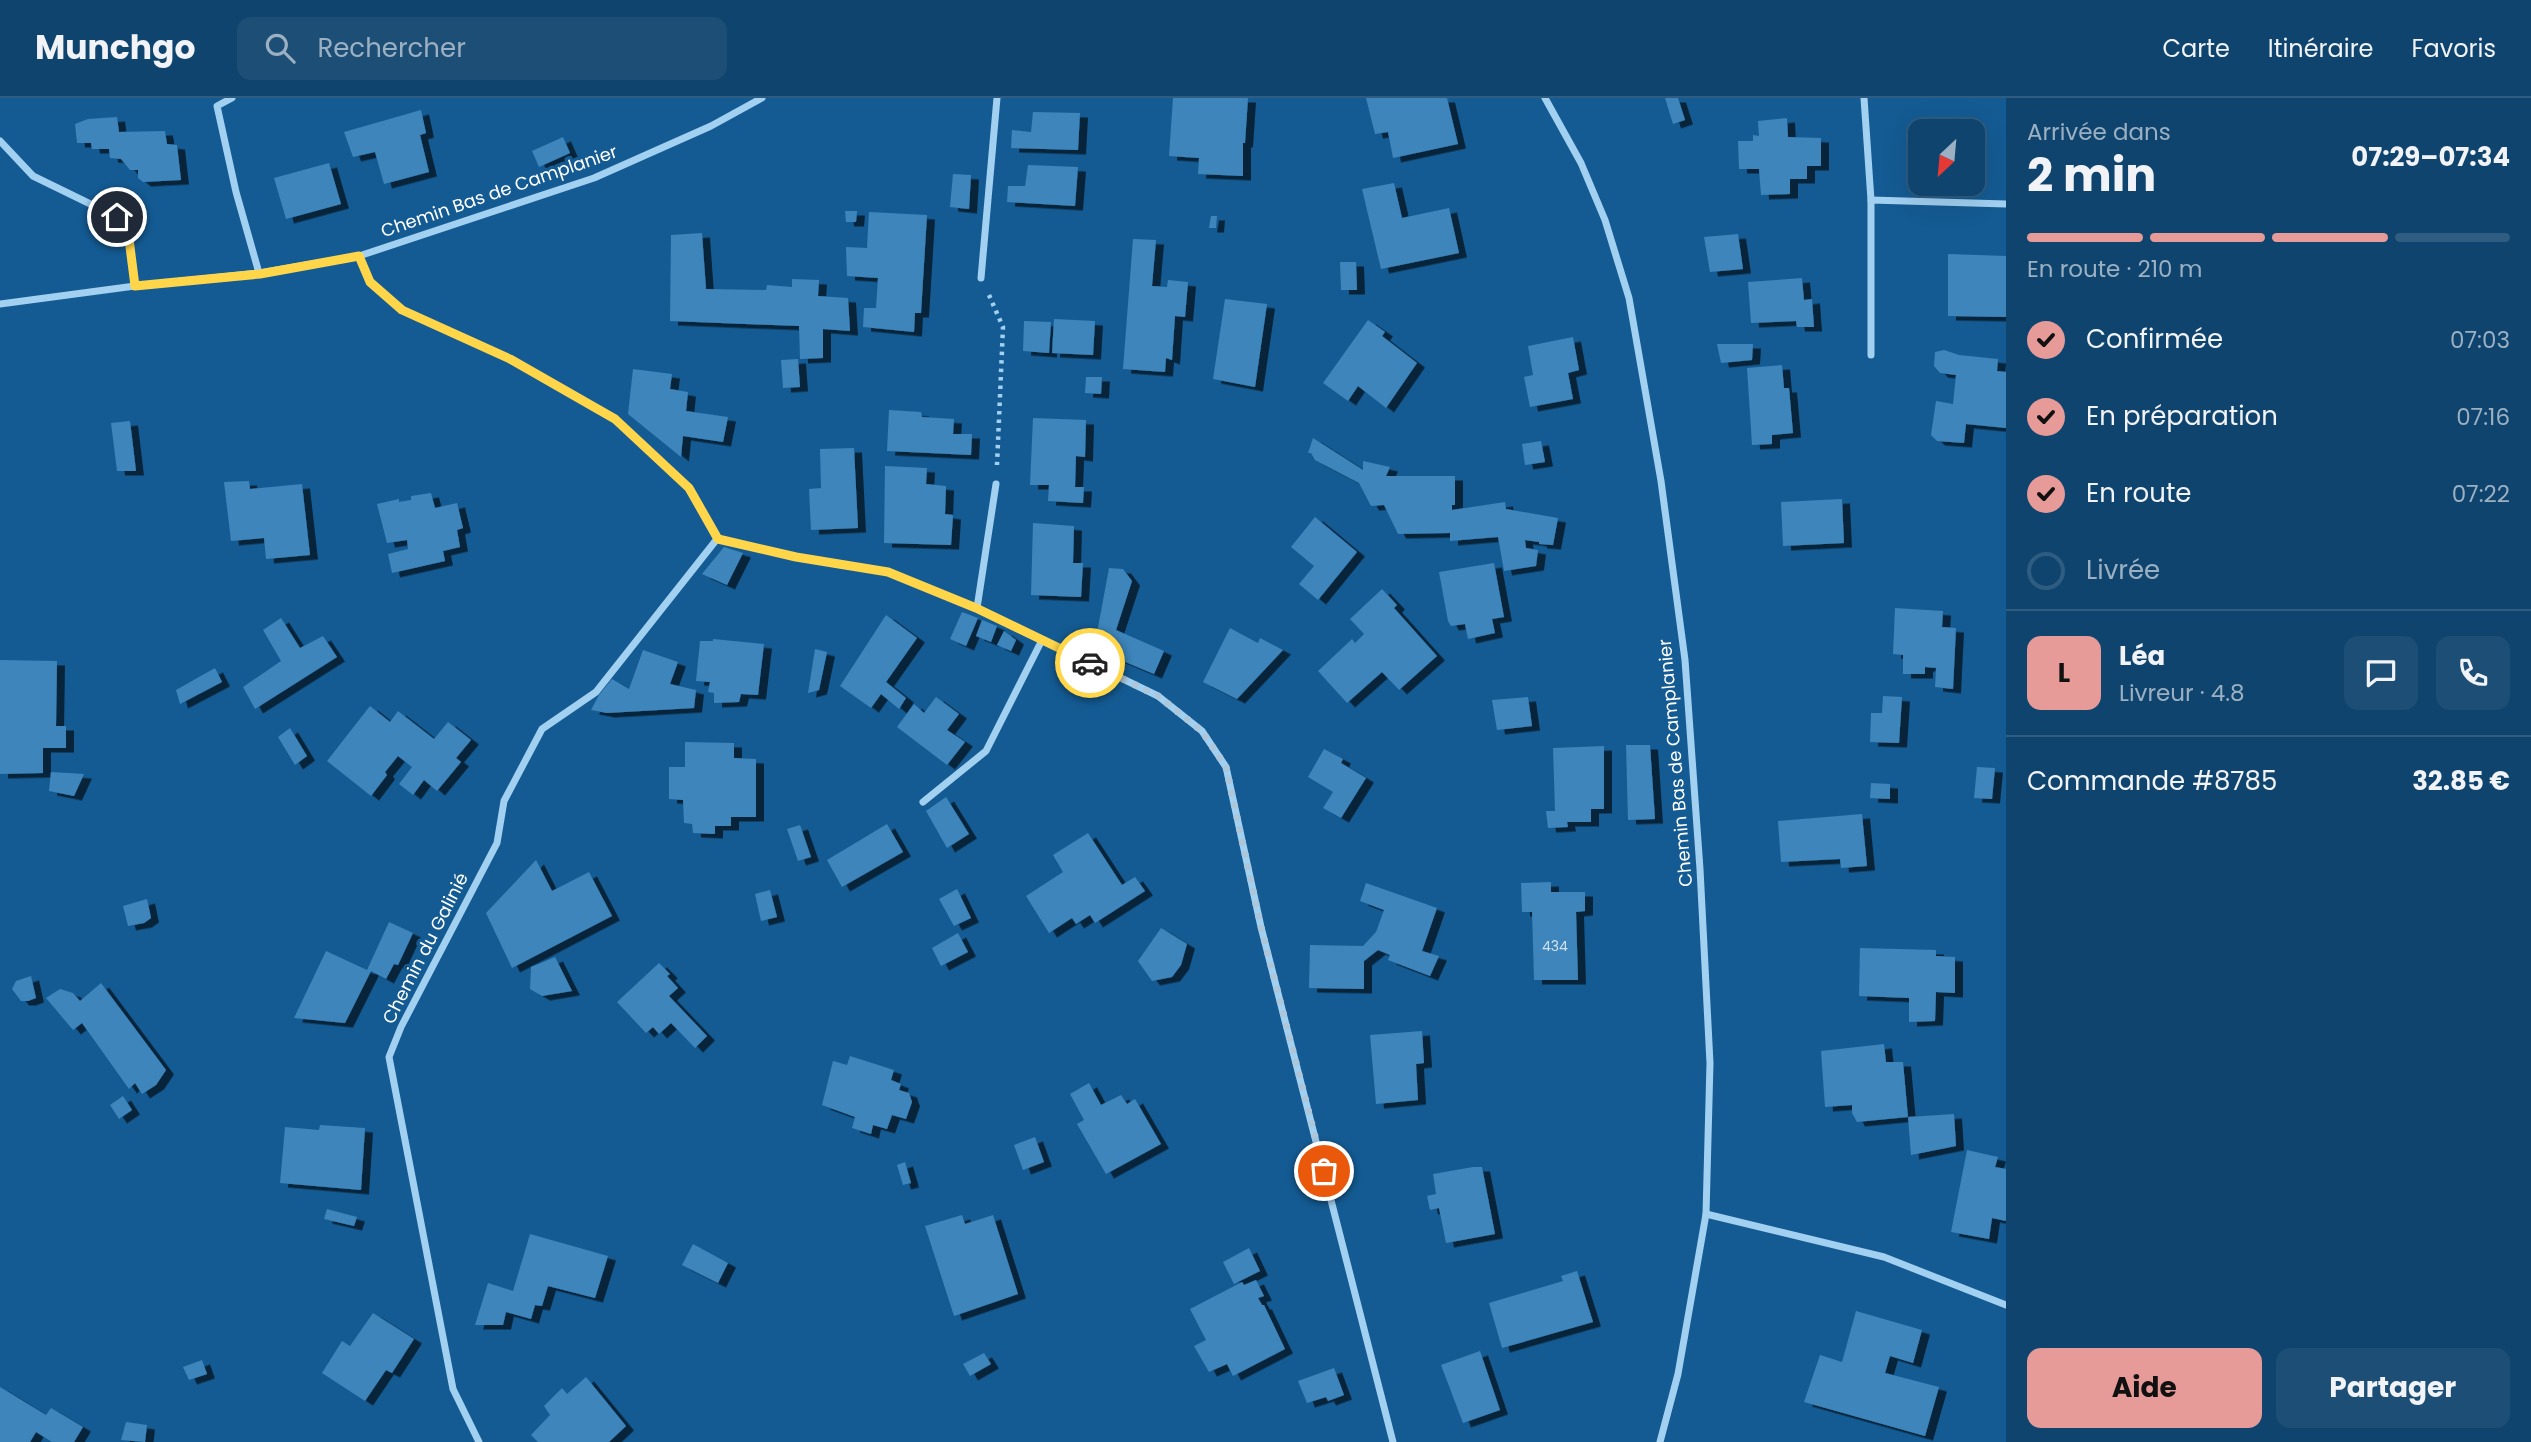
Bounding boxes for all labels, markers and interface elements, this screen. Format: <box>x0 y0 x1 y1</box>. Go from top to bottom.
search box <box>237 17 727 80</box>
text: Munchgo <box>35 24 195 71</box>
icon: search <box>261 29 299 67</box>
text: Rechercher <box>317 30 466 66</box>
text: Carte <box>2162 32 2230 65</box>
text: Itinéraire <box>2268 32 2373 65</box>
text: Favoris <box>2411 32 2496 65</box>
text: Arrivée dans <box>2027 116 2171 148</box>
north arrow <box>1908 119 1984 196</box>
map controls <box>1908 119 1985 196</box>
street label: Chemin Bas de Camplanier <box>377 139 621 243</box>
text: 07:29–07:34 <box>2351 139 2510 175</box>
text: 2 min <box>2027 143 2156 207</box>
pin <box>87 187 147 247</box>
icon: home <box>98 198 136 236</box>
text: En route · 210 m <box>2027 253 2202 285</box>
icon: check <box>2027 321 2065 359</box>
text: Confirmée <box>2086 321 2223 357</box>
text: 07:03 <box>2450 324 2510 356</box>
icon: check <box>2027 398 2065 436</box>
text: En préparation <box>2086 398 2278 434</box>
text: 07:16 <box>2456 401 2510 433</box>
icon: check <box>2027 475 2065 513</box>
text: En route <box>2086 475 2191 511</box>
text: 07:22 <box>2452 478 2510 510</box>
text: Livrée <box>2086 552 2160 588</box>
courier <box>1055 628 1125 698</box>
button: chat <box>2344 636 2418 710</box>
button: phone <box>2436 636 2510 710</box>
street label: Chemin Bas de Camplanier <box>1652 638 1698 888</box>
text: Léa <box>2119 638 2165 674</box>
icon: car <box>1071 644 1109 682</box>
text: L <box>2058 655 2070 691</box>
text: Livreur · 4.8 <box>2119 677 2245 709</box>
text: Commande #8785 <box>2027 763 2277 799</box>
text: 32.85 € <box>2412 763 2510 799</box>
street label: Chemin du Galinié <box>376 868 474 1028</box>
house number: 434 <box>1542 936 1568 956</box>
pin <box>1294 1141 1354 1201</box>
icon: bag <box>1305 1152 1343 1190</box>
button: Aide <box>2027 1348 2262 1428</box>
button: Partager <box>2276 1348 2510 1428</box>

